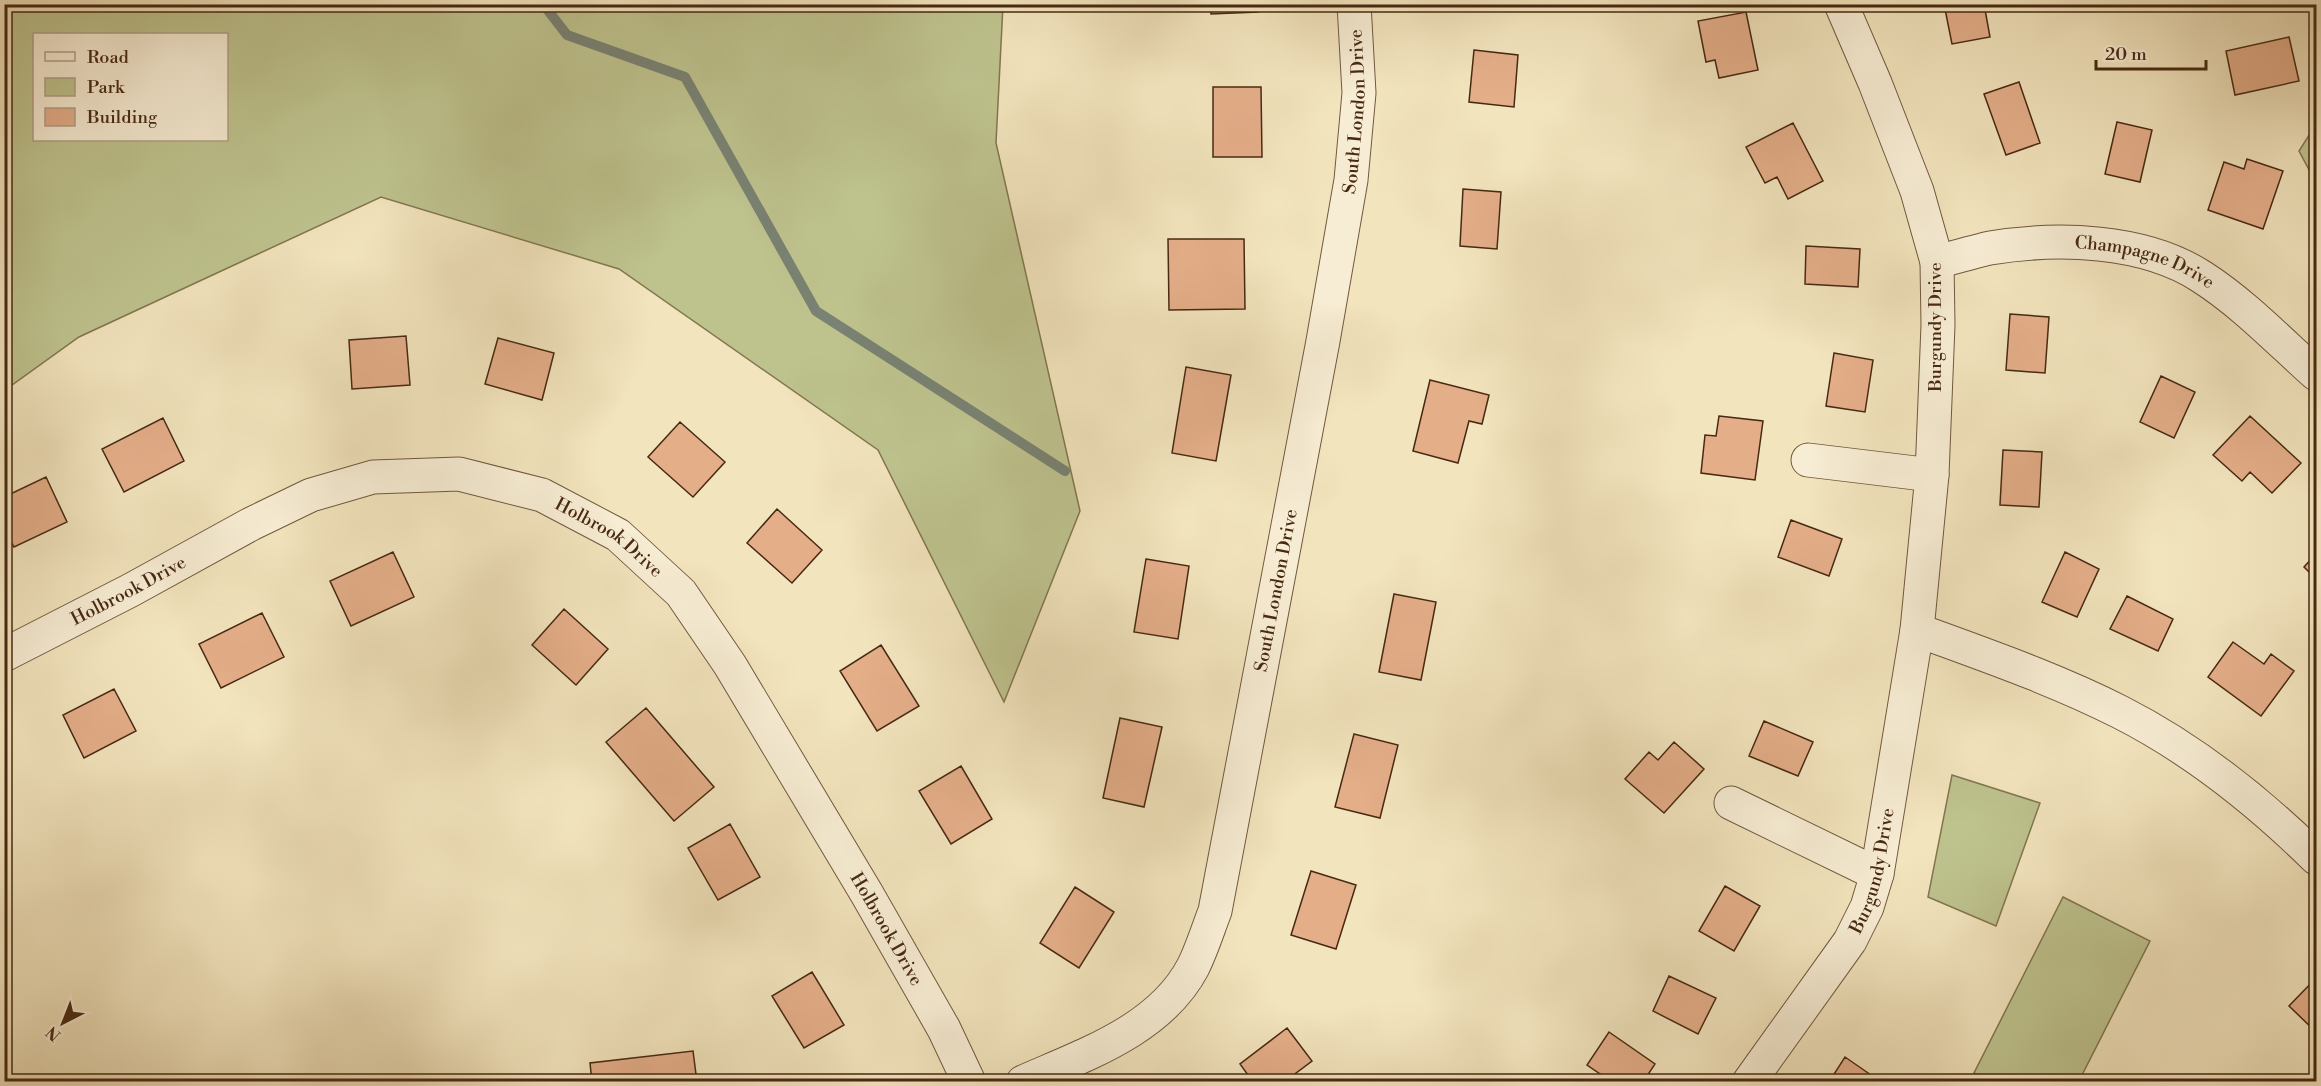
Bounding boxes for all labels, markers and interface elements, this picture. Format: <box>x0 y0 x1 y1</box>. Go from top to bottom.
street label: South London Drive <box>1338 28 1371 196</box>
legend <box>33 33 228 141</box>
scale bar <box>2096 33 2206 71</box>
text: 20 m <box>2105 43 2147 66</box>
text: Road <box>87 46 130 69</box>
text: Park <box>87 76 126 99</box>
text: Building <box>86 106 158 129</box>
street label: Champagne Drive <box>2074 231 2219 294</box>
street label: Burgundy Drive <box>1924 262 1947 393</box>
street label: Holbrook Drive <box>551 493 667 583</box>
street label: South London Drive <box>1250 507 1303 674</box>
street label: Holbrook Drive <box>67 551 190 631</box>
street label: Burgundy Drive <box>1844 806 1900 939</box>
street label: Holbrook Drive <box>845 868 928 990</box>
north arrow <box>33 993 93 1053</box>
text: N <box>42 1022 65 1045</box>

